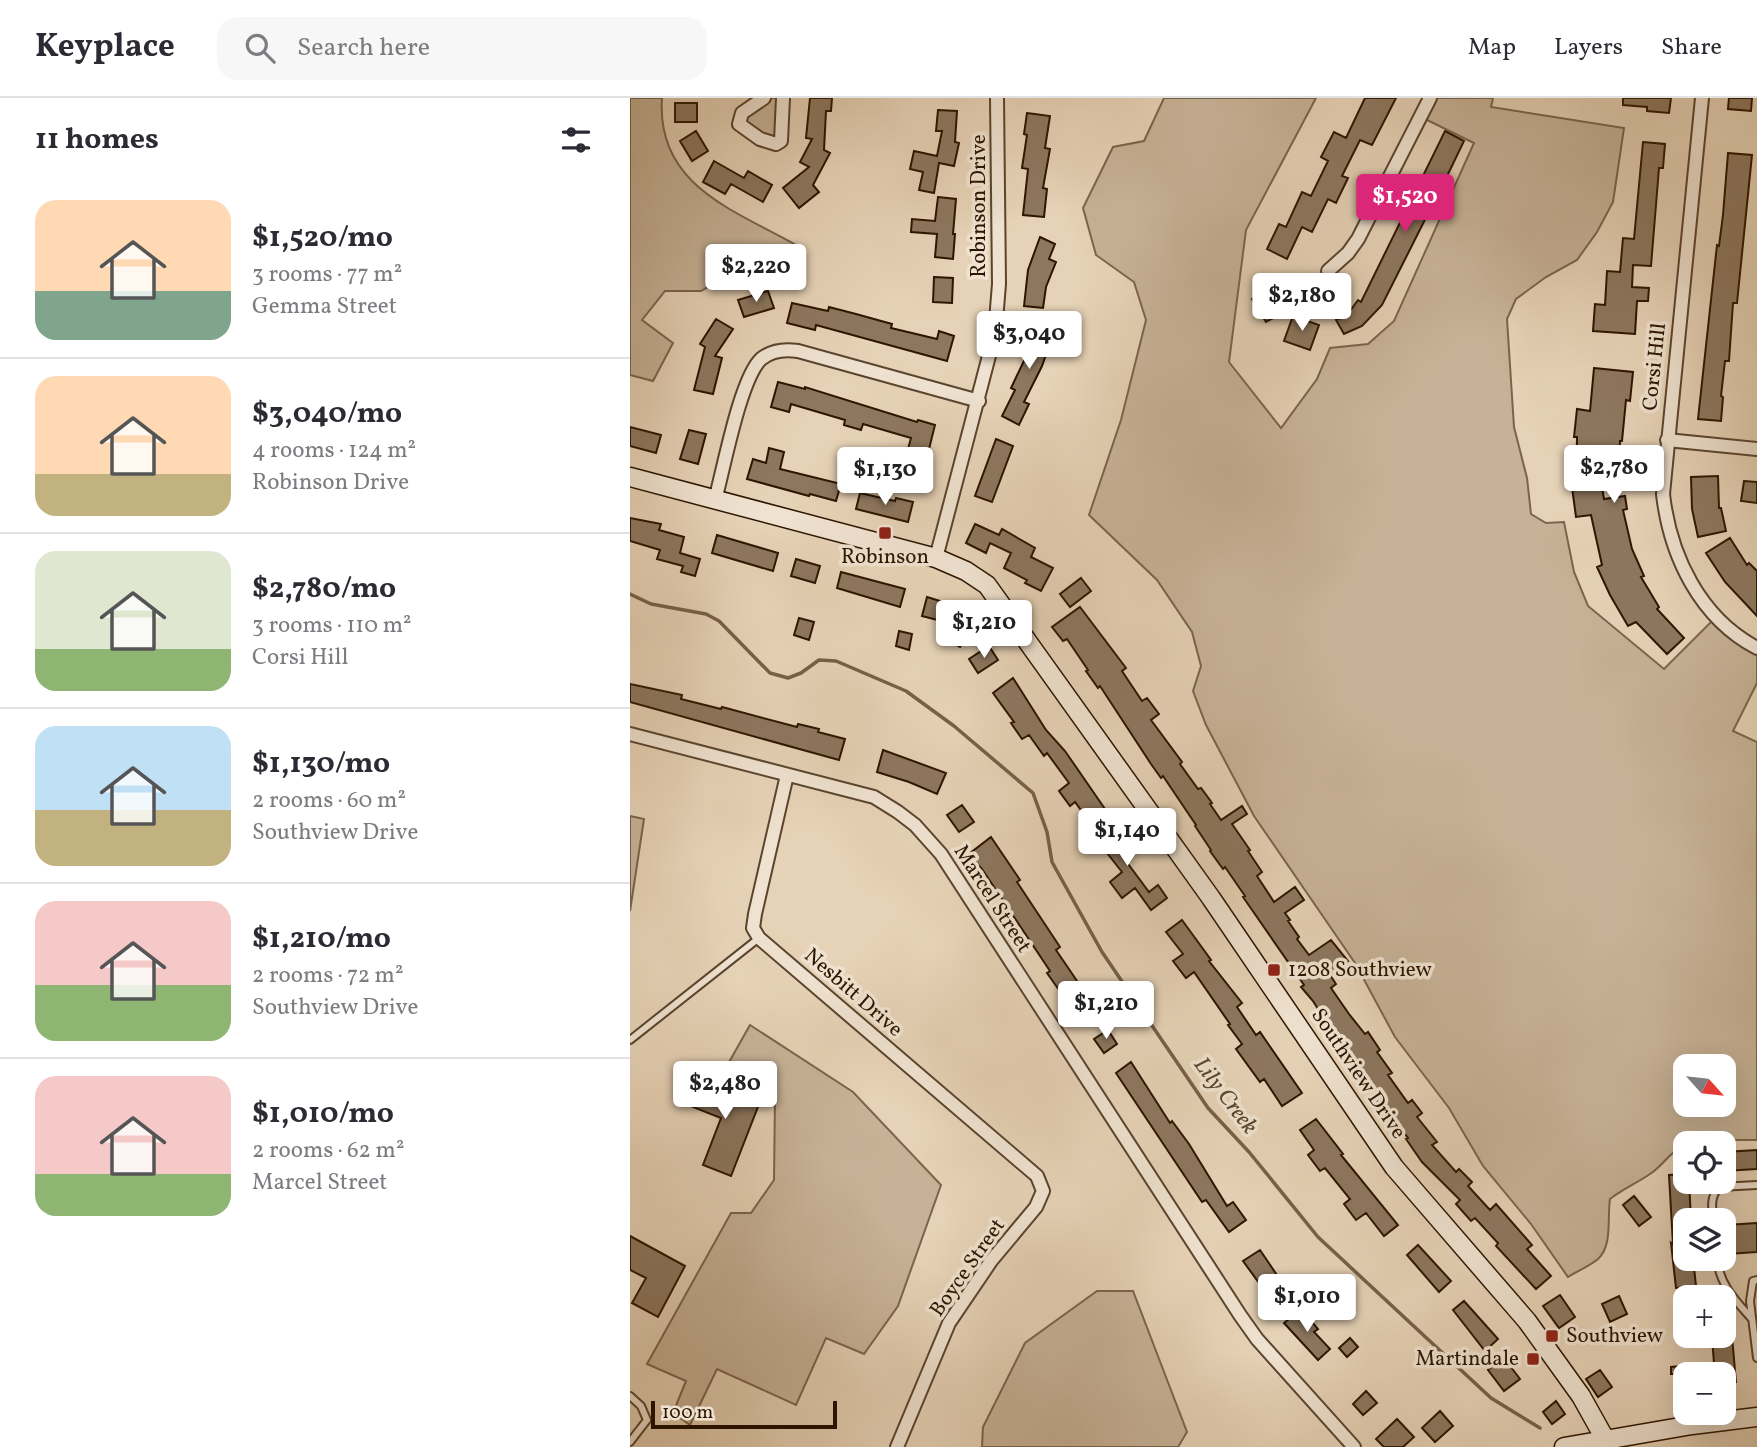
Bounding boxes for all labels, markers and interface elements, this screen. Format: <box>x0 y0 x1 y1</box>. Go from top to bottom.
search box <box>217 17 707 80</box>
text: Keyplace <box>35 25 175 71</box>
icon: search <box>241 29 279 67</box>
text: Search here <box>297 30 430 66</box>
text: Map <box>1468 31 1516 65</box>
text: Layers <box>1554 31 1623 65</box>
text: Share <box>1661 31 1722 65</box>
text: 11 homes <box>35 119 159 161</box>
icon: filters <box>557 121 595 159</box>
street label: Robinson Drive <box>965 134 994 278</box>
pin: $1,520 <box>1348 174 1462 234</box>
text: $1,520 <box>1372 181 1438 213</box>
text: $1,520/mo <box>252 217 393 259</box>
icon: home <box>91 228 175 312</box>
pin: $2,220 <box>699 244 813 304</box>
text: $2,220 <box>721 251 791 283</box>
text: 3 rooms · 77 m² <box>252 259 402 291</box>
pin: $2,180 <box>1245 274 1359 333</box>
text: $2,180 <box>1268 280 1336 312</box>
text: Gemma Street <box>252 291 397 323</box>
pin: $3,040 <box>972 312 1086 371</box>
text: $3,040 <box>993 318 1065 350</box>
street label: Corsi Hill <box>1636 322 1674 412</box>
text: $3,040/mo <box>252 393 402 435</box>
icon: home <box>91 404 175 488</box>
text: 4 rooms · 124 m² <box>252 435 416 467</box>
pin: $2,780 <box>1557 446 1671 505</box>
pin: $1,130 <box>828 448 942 507</box>
text: $2,780 <box>1580 452 1648 484</box>
text: $1,130 <box>853 454 917 486</box>
text: Robinson Drive <box>252 467 409 499</box>
marker: Robinson <box>877 525 893 541</box>
place label: Robinson <box>841 543 929 572</box>
text: $2,780/mo <box>252 568 396 610</box>
icon: home <box>91 579 175 663</box>
pin: $1,210 <box>927 601 1041 660</box>
text: $1,210 <box>952 607 1016 639</box>
text: 3 rooms · 110 m² <box>252 610 412 642</box>
text: Corsi Hill <box>252 642 348 674</box>
text: $1,130/mo <box>252 743 390 785</box>
icon: home <box>91 754 175 838</box>
text: 2 rooms · 60 m² <box>252 785 406 817</box>
pin: $1,140 <box>1070 808 1184 868</box>
text: $1,140 <box>1094 815 1160 847</box>
text: Southview Drive <box>252 817 418 849</box>
street label: Marcel Street <box>946 839 1038 959</box>
text: $1,210/mo <box>252 918 391 960</box>
icon: home <box>91 929 175 1013</box>
street label: Nesbitt Drive <box>797 942 909 1044</box>
place label: 1208 Southview <box>1288 956 1432 985</box>
text: 2 rooms · 72 m² <box>252 960 403 992</box>
marker: 1208 Southview <box>1266 962 1282 978</box>
pin: $1,210 <box>1049 982 1163 1041</box>
text: $1,210 <box>1074 988 1138 1020</box>
text: Southview Drive <box>252 992 418 1024</box>
street label: Southview Drive <box>1304 1003 1413 1145</box>
water label: Lily Creek <box>1185 1051 1265 1142</box>
north arrow <box>1673 1054 1736 1116</box>
map controls <box>1673 1054 1736 1425</box>
pin: $2,480 <box>668 1062 782 1121</box>
text: $2,480 <box>689 1068 761 1100</box>
text: $1,010/mo <box>252 1093 394 1135</box>
icon: home <box>91 1104 175 1188</box>
button: locate <box>1673 1131 1736 1194</box>
text: 2 rooms · 62 m² <box>252 1135 404 1167</box>
text: Marcel Street <box>252 1167 387 1199</box>
button: layers <box>1673 1208 1736 1271</box>
street label: Boyce Street <box>923 1213 1013 1323</box>
pin: $1,010 <box>1250 1274 1364 1334</box>
text: $1,010 <box>1274 1281 1340 1313</box>
button: + <box>1673 1285 1736 1348</box>
place label: Southview <box>1566 1322 1663 1351</box>
marker: Southview <box>1544 1328 1560 1344</box>
place label: Martindale <box>1415 1345 1519 1374</box>
marker: Martindale <box>1525 1351 1541 1367</box>
button: − <box>1673 1362 1736 1425</box>
scale bar <box>651 1398 836 1430</box>
text: 100 m <box>662 1400 713 1426</box>

